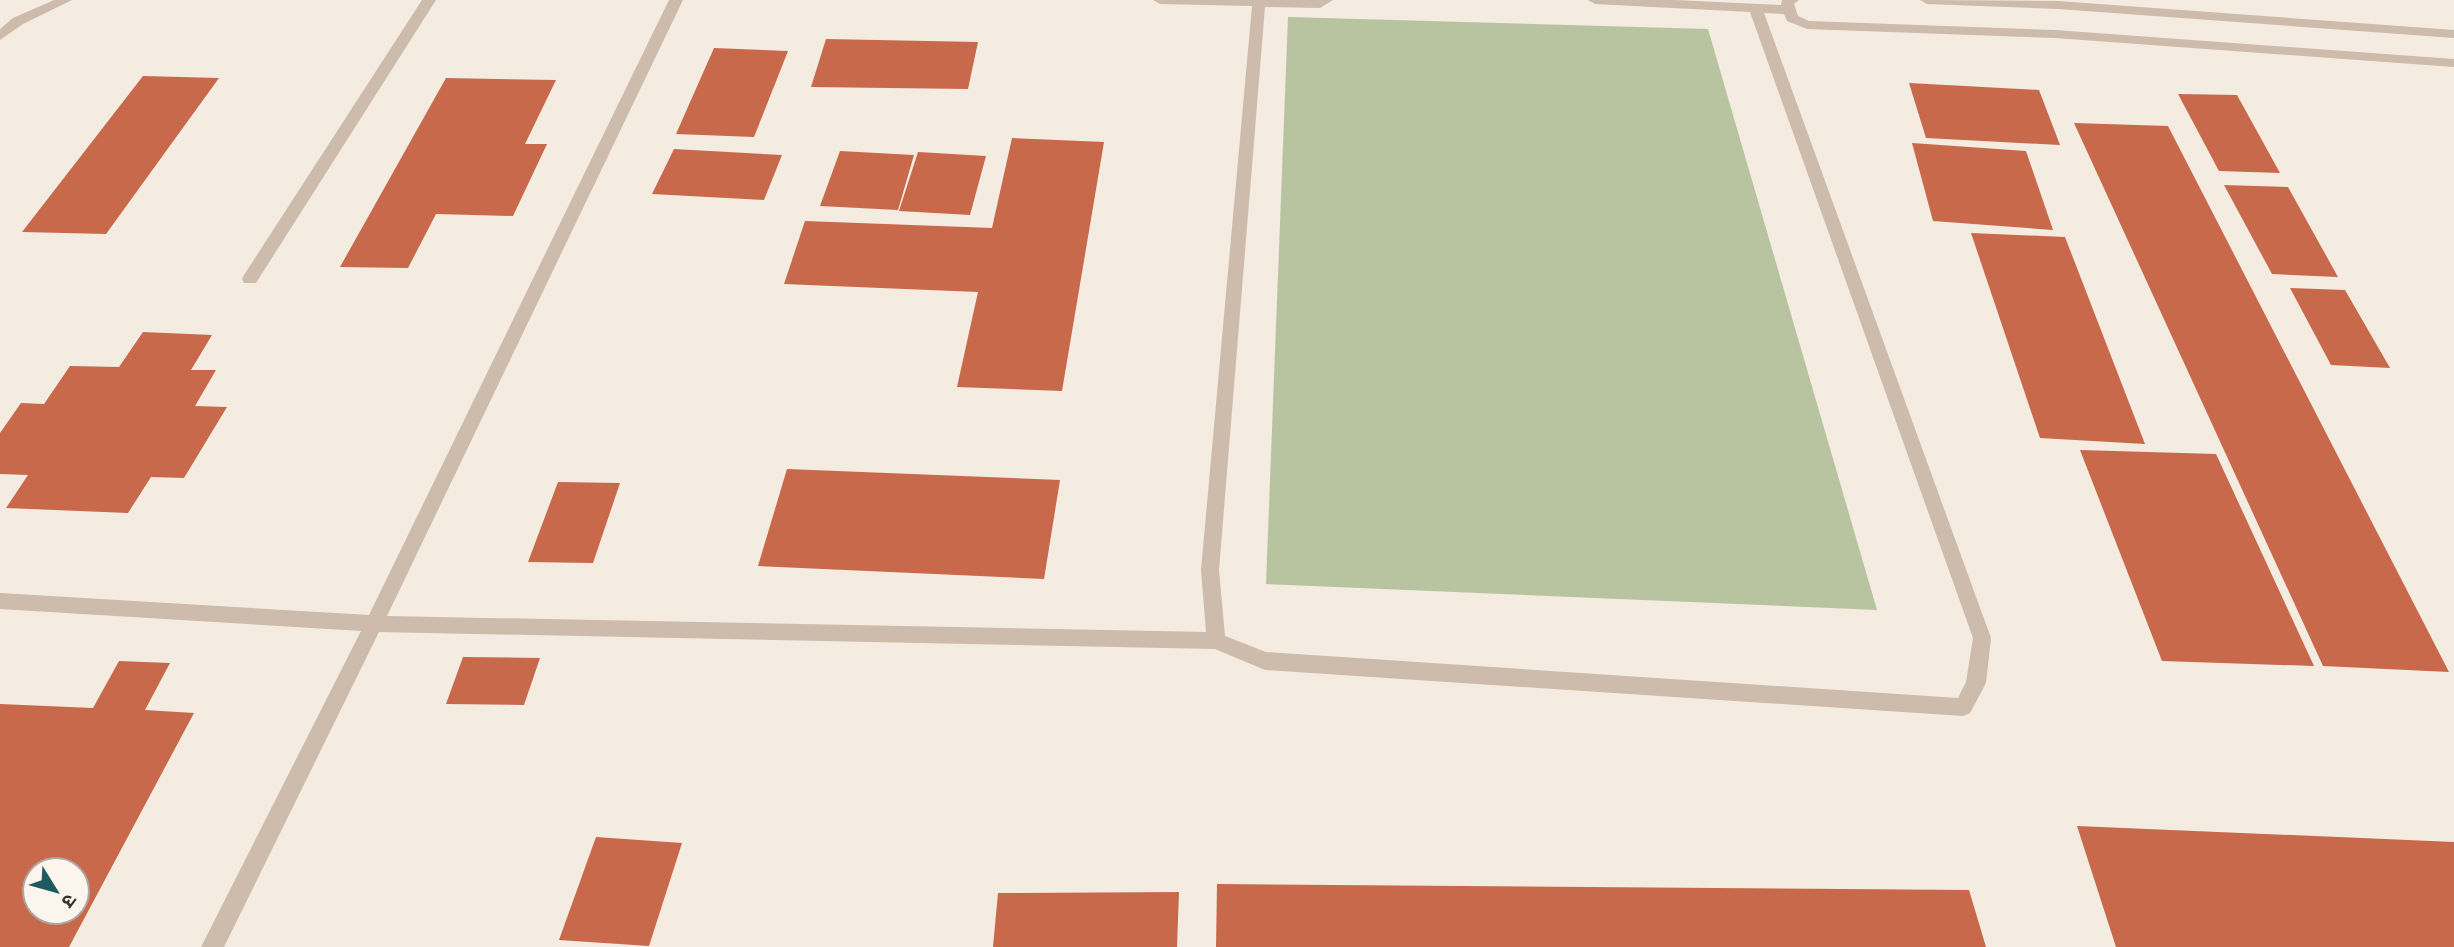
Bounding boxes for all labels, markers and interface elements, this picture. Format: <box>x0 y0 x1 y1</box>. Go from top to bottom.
north arrow <box>21 856 91 926</box>
text: उ <box>56 890 82 913</box>

